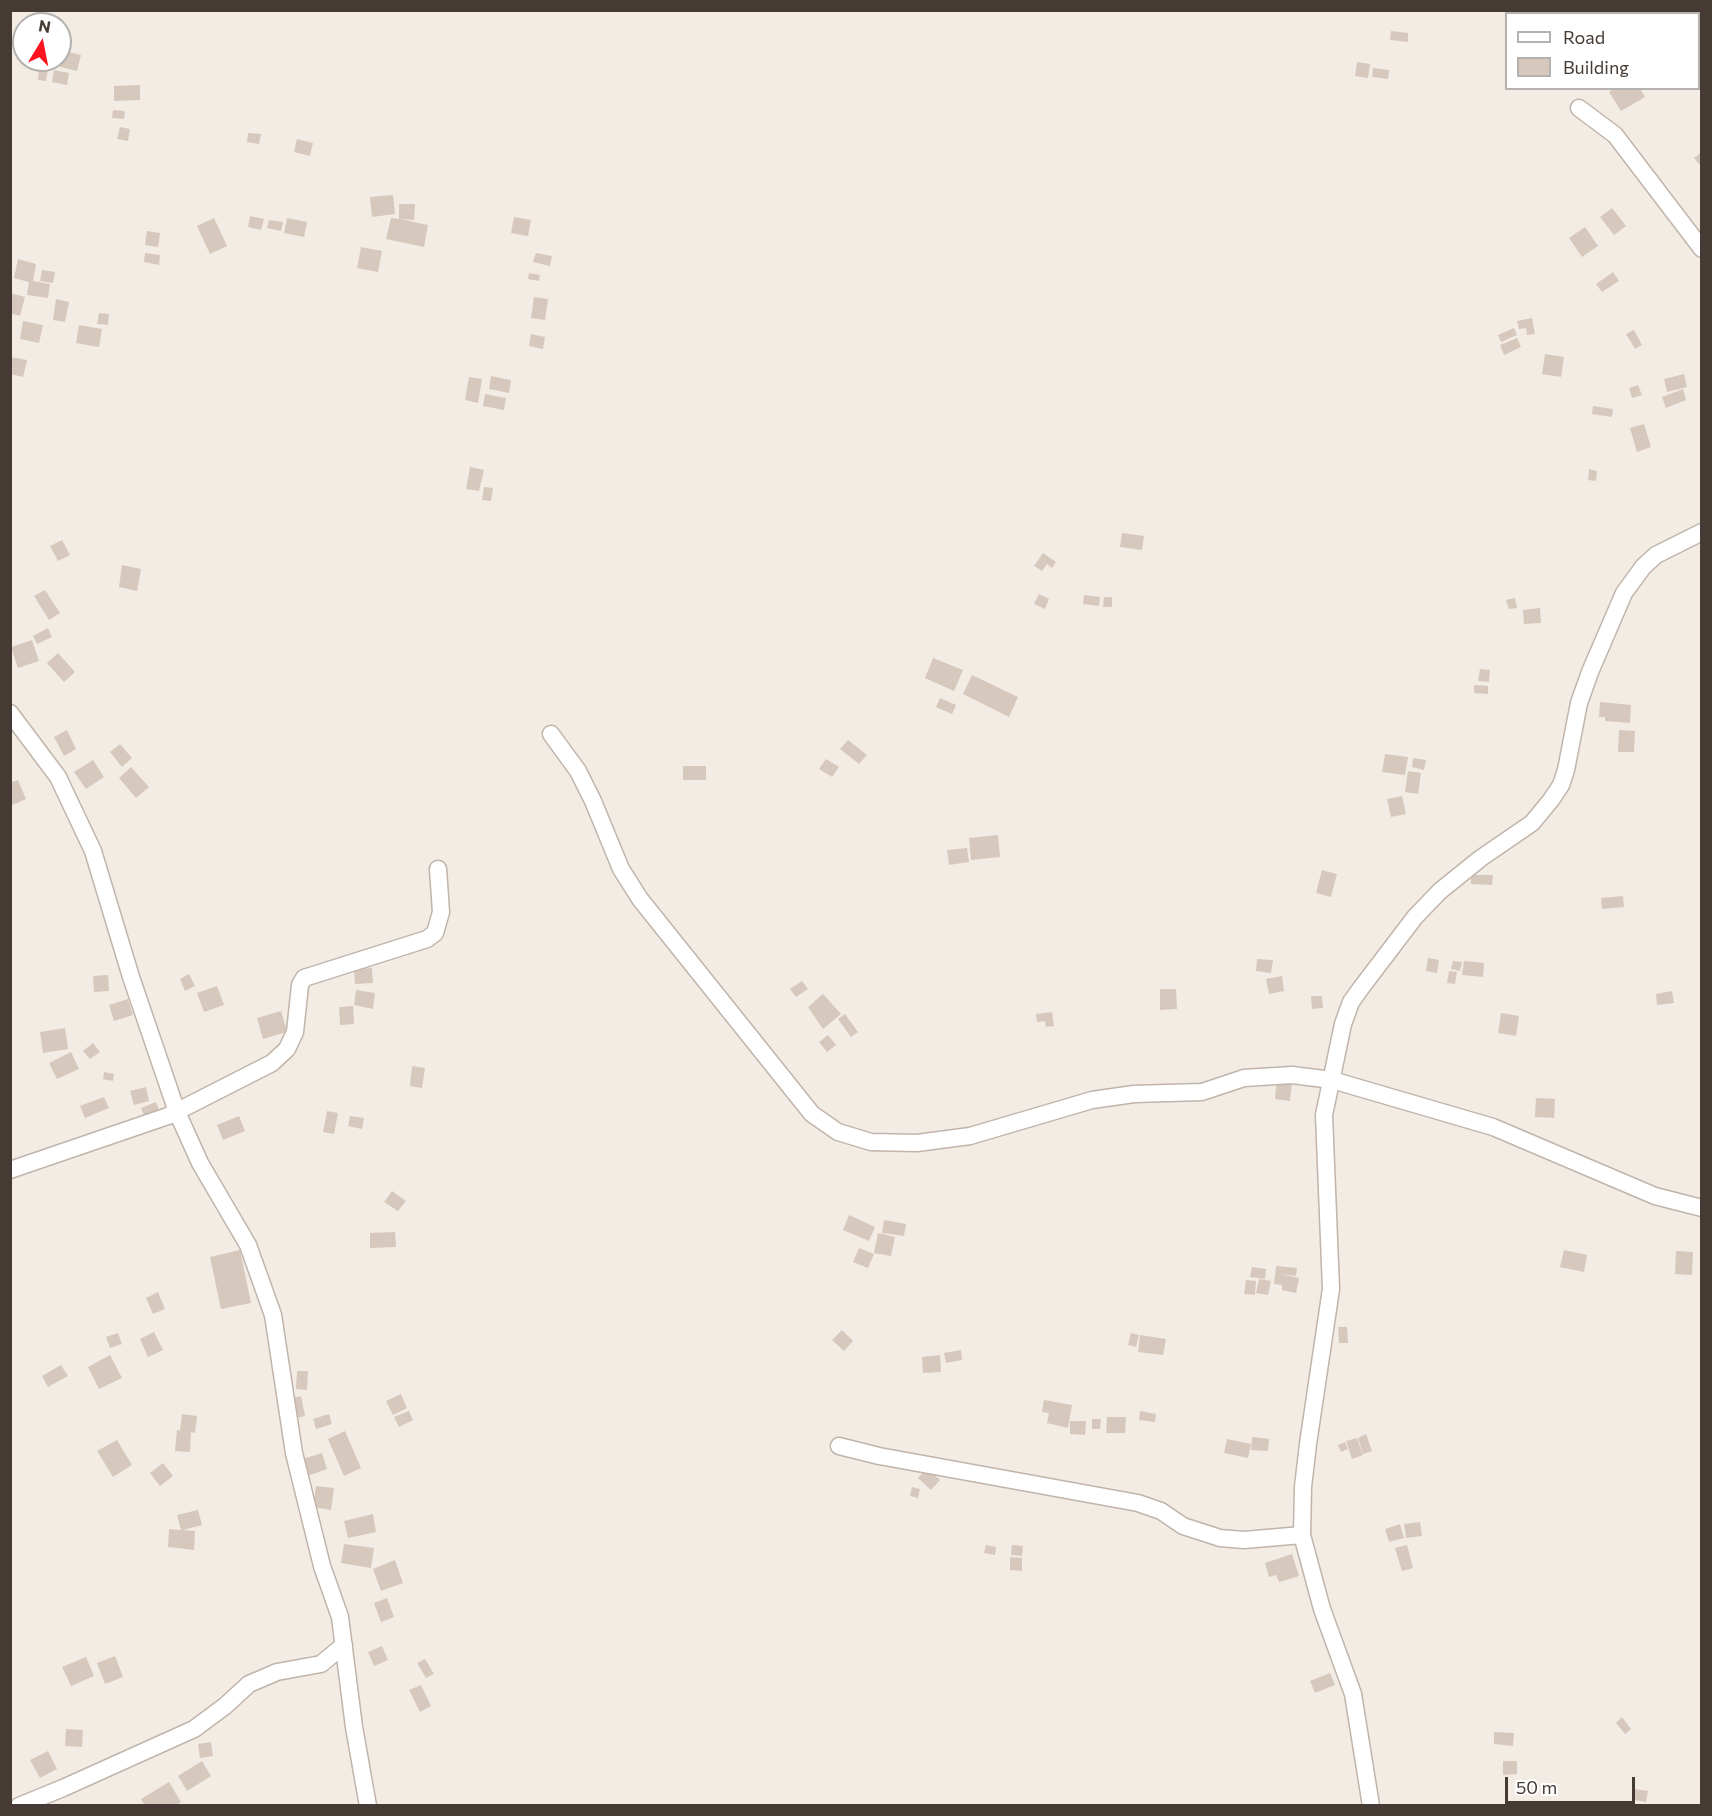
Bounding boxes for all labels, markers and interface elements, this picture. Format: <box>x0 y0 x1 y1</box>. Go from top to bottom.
north arrow <box>12 12 72 72</box>
legend <box>1505 12 1700 90</box>
text: N <box>37 15 52 36</box>
text: Road <box>1563 26 1605 48</box>
text: Building <box>1563 56 1629 78</box>
scale bar <box>1508 1765 1638 1803</box>
text: 50 m <box>1516 1776 1557 1798</box>

